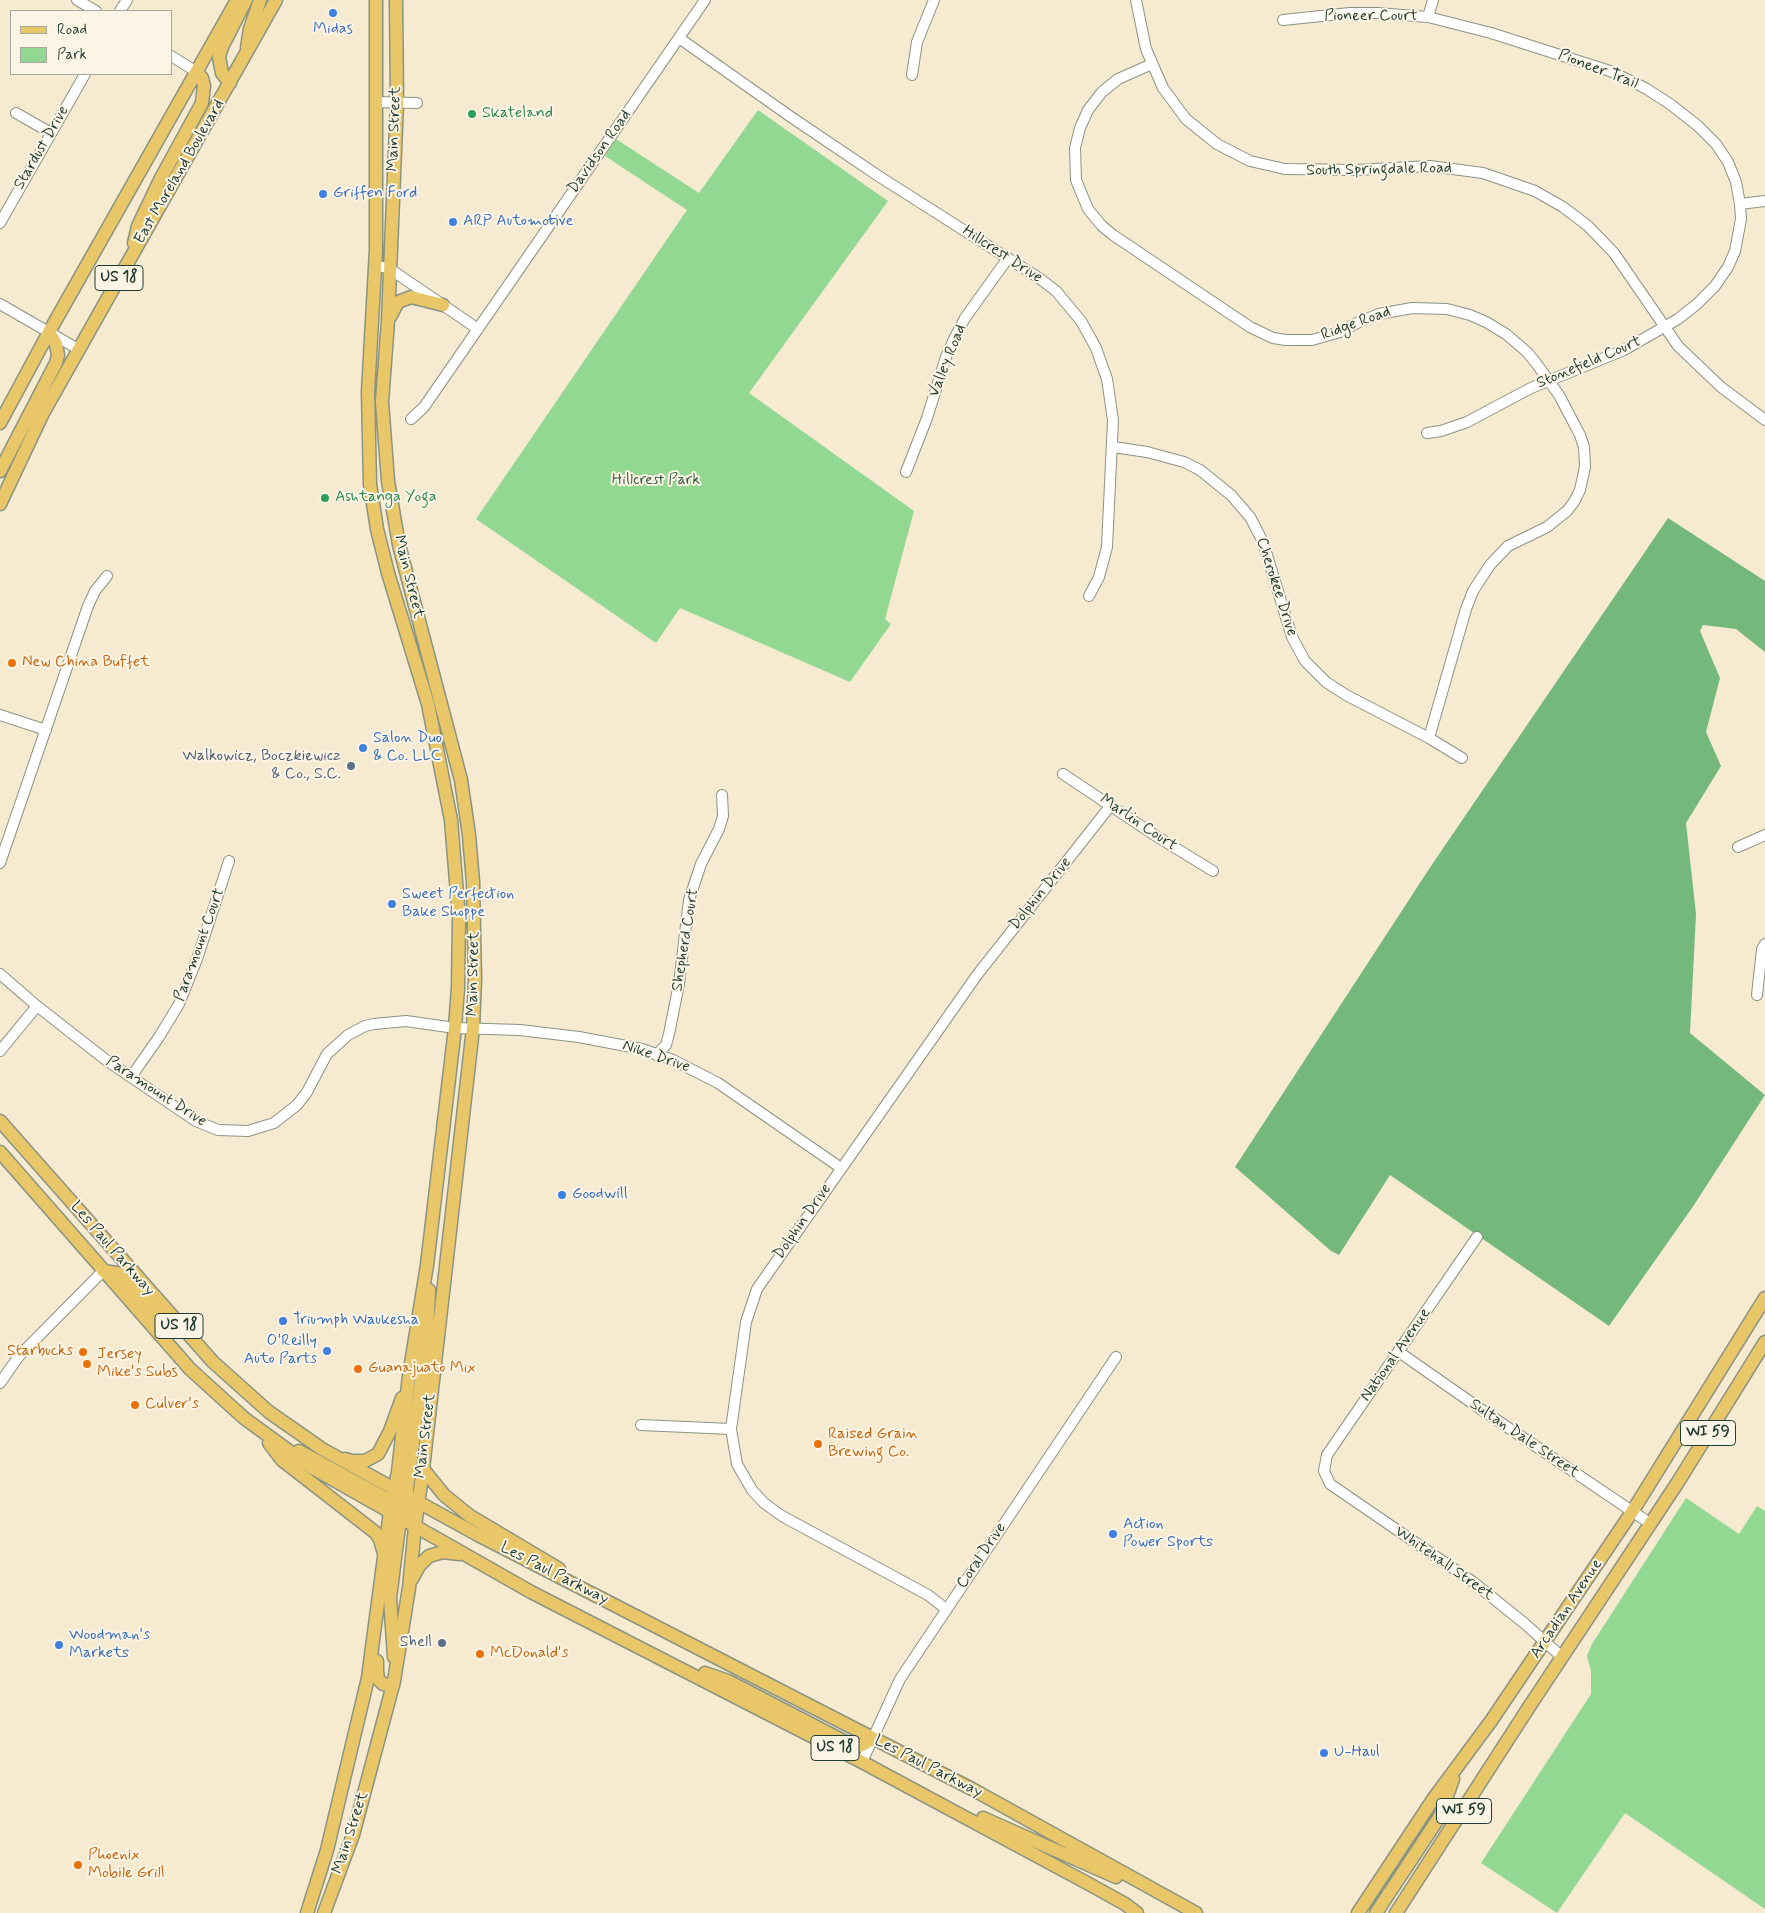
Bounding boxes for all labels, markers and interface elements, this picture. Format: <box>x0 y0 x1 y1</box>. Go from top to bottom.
marker: Midas <box>327 7 339 19</box>
street label: Pioneer Court <box>1324 7 1418 27</box>
legend <box>10 10 172 75</box>
text: Road <box>57 20 87 40</box>
place label: Midas <box>313 20 353 40</box>
text: Park <box>57 45 87 65</box>
street label: Pioneer Trail <box>1555 46 1641 94</box>
street label: Main Street <box>384 86 406 172</box>
street label: East Moreland Boulevard <box>131 96 229 248</box>
street label: Stardust Drive <box>10 103 74 193</box>
place label: Skateland <box>482 104 553 124</box>
street label: Davidson Road <box>564 106 636 198</box>
marker: Skateland <box>466 108 478 120</box>
street label: South Springdale Road <box>1306 159 1452 181</box>
place label: Griffen Ford <box>333 184 417 204</box>
marker: Griffen Ford <box>317 188 329 200</box>
place label: ARP Automotive <box>463 212 573 232</box>
marker: ARP Automotive <box>447 216 459 228</box>
street label: Hillcrest Drive <box>958 222 1046 288</box>
road number: US 18 <box>95 266 143 290</box>
street label: Ridge Road <box>1319 303 1393 345</box>
street label: Valley Road <box>925 322 971 400</box>
street label: Stonefield Court <box>1534 332 1644 394</box>
park label: Hillcrest Park <box>612 471 700 491</box>
place label: Ashtanga Yoga <box>335 488 437 508</box>
marker: Ashtanga Yoga <box>319 492 331 504</box>
street label: Main Street <box>388 533 428 621</box>
street label: Cherokee Drive <box>1251 535 1301 639</box>
place label: New China Buffet <box>22 653 150 673</box>
marker: New China Buffet <box>6 657 18 669</box>
place label: Salon Duo & Co. LLC <box>373 729 442 767</box>
marker: Salon Duo & Co. LLC <box>357 742 369 754</box>
place label: Walkowicz, Boczkiewicz & Co., S.C. <box>182 747 341 785</box>
marker: Walkowicz, Boczkiewicz & Co., S.C. <box>345 760 357 772</box>
street label: Marlin Court <box>1096 790 1180 856</box>
street label: Dolphin Drive <box>1006 854 1076 934</box>
place label: Sweet Perfection Bake Shoppe <box>402 885 514 923</box>
street label: Paramount Court <box>171 886 229 1004</box>
street label: Shepherd Court <box>668 887 704 993</box>
marker: Sweet Perfection Bake Shoppe <box>386 898 398 910</box>
street label: Main Street <box>464 931 484 1017</box>
street label: Nike Drive <box>620 1037 692 1077</box>
street label: Paramount Drive <box>102 1052 210 1132</box>
street label: Dolphin Drive <box>770 1180 836 1264</box>
place label: Goodwill <box>572 1185 628 1205</box>
marker: Goodwill <box>556 1189 568 1201</box>
street label: Les Paul Parkway <box>66 1198 158 1300</box>
street label: National Avenue <box>1357 1305 1435 1405</box>
place label: Triumph Waukesha <box>293 1311 419 1331</box>
road number: US 18 <box>155 1314 203 1338</box>
marker: Triumph Waukesha <box>277 1315 289 1327</box>
place label: O'Reilly Auto Parts <box>244 1332 317 1370</box>
place label: Starbucks <box>7 1342 73 1362</box>
place label: Jersey Mike's Subs <box>97 1345 178 1383</box>
marker: O'Reilly Auto Parts <box>321 1345 333 1357</box>
marker: Starbucks <box>77 1346 89 1358</box>
marker: Jersey Mike's Subs <box>81 1358 93 1370</box>
place label: Guanajuato Mix <box>368 1359 475 1379</box>
marker: Guanajuato Mix <box>352 1363 364 1375</box>
street label: Main Street <box>411 1393 441 1479</box>
place label: Culver's <box>145 1395 199 1415</box>
street label: Sultan Dale Street <box>1465 1395 1583 1483</box>
marker: Culver's <box>129 1399 141 1411</box>
road number: WI 59 <box>1680 1420 1736 1446</box>
place label: Raised Grain Brewing Co. <box>828 1425 918 1463</box>
marker: Raised Grain Brewing Co. <box>812 1438 824 1450</box>
place label: Action Power Sports <box>1123 1515 1213 1553</box>
street label: Coral Drive <box>953 1520 1011 1592</box>
street label: Whitehall Street <box>1391 1523 1497 1605</box>
marker: Action Power Sports <box>1107 1528 1119 1540</box>
street label: Les Paul Parkway <box>497 1538 611 1610</box>
street label: Arcadian Avenue <box>1527 1556 1607 1662</box>
place label: Woodman's Markets <box>69 1626 150 1664</box>
place label: Shell <box>400 1633 432 1653</box>
marker: Shell <box>436 1637 448 1649</box>
marker: Woodman's Markets <box>53 1639 65 1651</box>
place label: McDonald's <box>490 1644 569 1664</box>
marker: McDonald's <box>474 1648 486 1660</box>
street label: Les Paul Parkway <box>871 1731 985 1803</box>
road number: US 18 <box>811 1736 859 1760</box>
place label: U-Haul <box>1334 1743 1380 1763</box>
marker: U-Haul <box>1318 1747 1330 1759</box>
street label: Main Street <box>329 1790 373 1876</box>
road number: WI 59 <box>1436 1798 1492 1824</box>
place label: Phoenix Mobile Grill <box>88 1846 165 1884</box>
marker: Phoenix Mobile Grill <box>72 1859 84 1871</box>

